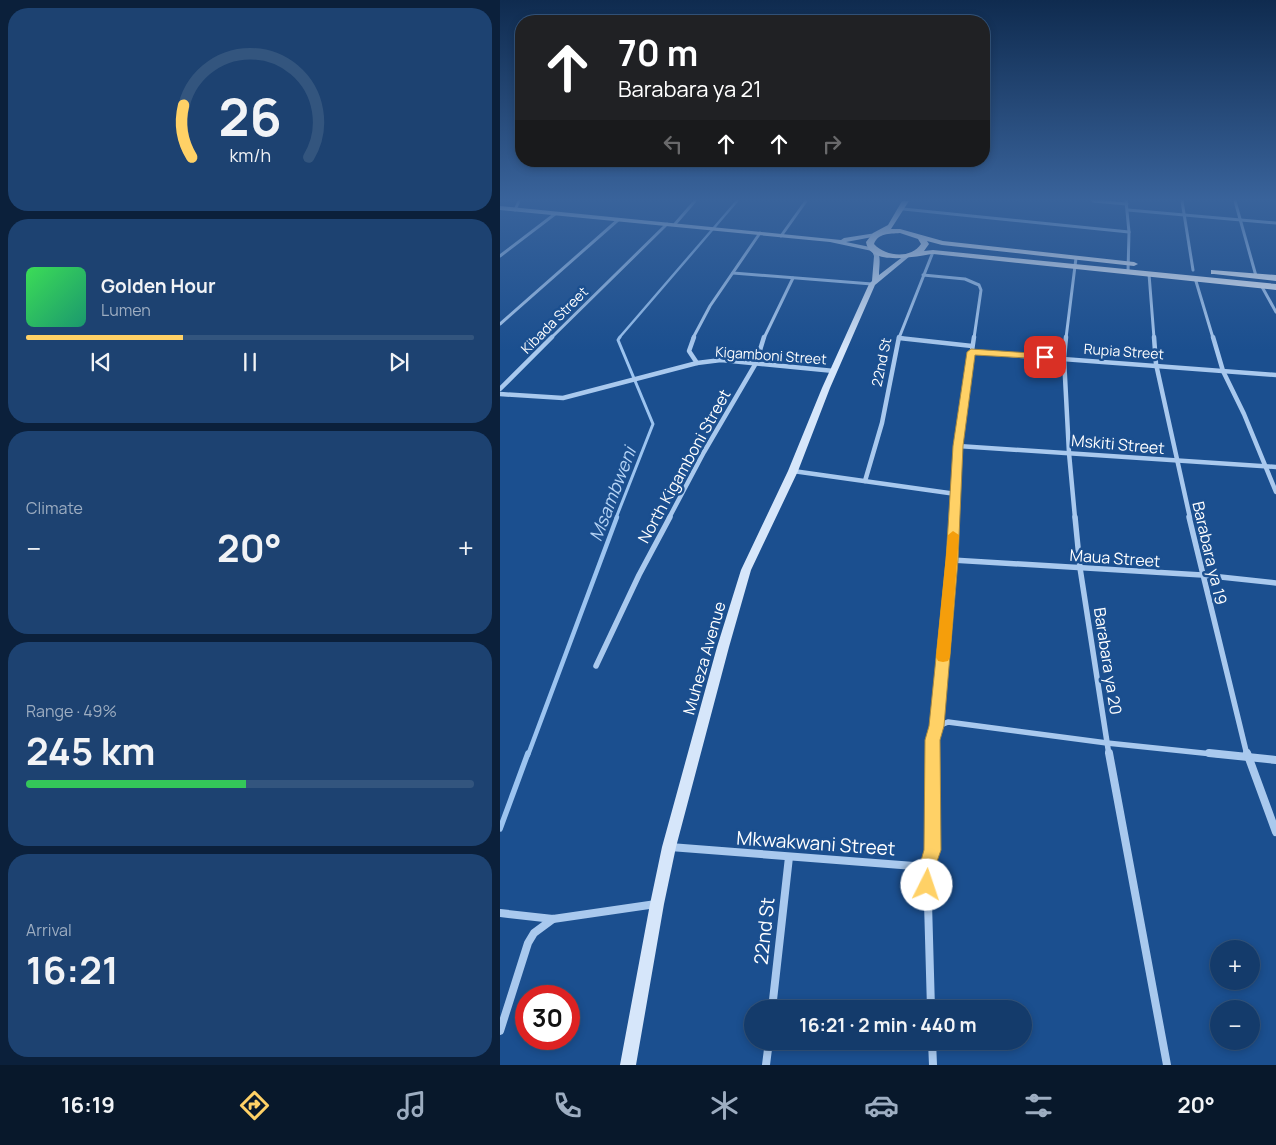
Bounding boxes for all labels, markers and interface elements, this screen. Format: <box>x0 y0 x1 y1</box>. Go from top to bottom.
text: 70 m <box>618 29 698 77</box>
icon: ahead <box>535 35 600 100</box>
text: Barabara ya 21 <box>618 74 762 104</box>
text: 26 <box>218 81 282 152</box>
icon: left <box>659 130 687 158</box>
icon: ahead <box>712 130 740 158</box>
icon: ahead <box>765 130 793 158</box>
icon: right <box>818 130 846 158</box>
text: km/h <box>229 143 271 167</box>
text: Golden Hour <box>101 273 215 299</box>
street label: Kibada Street <box>516 282 592 358</box>
text: Lumen <box>101 299 151 321</box>
street label: 22nd St <box>867 335 896 388</box>
pin <box>1024 336 1066 378</box>
street label: Rupia Street <box>1083 339 1165 363</box>
street label: Kigamboni Street <box>715 342 828 368</box>
icon: arrive <box>1031 343 1059 371</box>
icon: previous <box>87 348 115 376</box>
icon: pause <box>236 348 264 376</box>
icon: next <box>385 348 413 376</box>
street label: North Kigamboni Street <box>632 385 736 547</box>
street label: Mskiti Street <box>1070 429 1166 459</box>
water label: Msambweni <box>583 441 642 544</box>
text: Climate <box>26 497 83 519</box>
street label: Barabara ya 19 <box>1187 499 1233 607</box>
text: 20° <box>217 521 282 573</box>
text: − <box>26 529 41 567</box>
text: + <box>458 529 474 567</box>
street label: Maua Street <box>1069 544 1161 572</box>
street label: Muheza Avenue <box>677 599 731 717</box>
street label: Barabara ya 20 <box>1089 606 1127 716</box>
text: Range · 49% <box>26 700 117 722</box>
text: 245 km <box>26 724 155 776</box>
street label: Mkwakwani Street <box>736 824 896 862</box>
position arrow <box>900 858 952 910</box>
street label: 22nd St <box>748 896 780 966</box>
text: Arrival <box>26 919 72 941</box>
map controls <box>1210 940 1260 1050</box>
button: + <box>1210 940 1260 990</box>
text: 16:21 <box>26 943 119 995</box>
speed limit sign: 30 <box>515 985 580 1050</box>
button: − <box>1210 1000 1260 1050</box>
text: 16:21 · 2 min · 440 m <box>799 1012 977 1038</box>
icon: directions <box>237 1088 272 1123</box>
icon: music <box>394 1088 429 1123</box>
icon: phone <box>550 1088 585 1123</box>
icon: climate <box>707 1088 742 1123</box>
icon: car <box>864 1088 899 1123</box>
icon: filters <box>1021 1088 1056 1123</box>
text: 16:19 <box>61 1090 115 1120</box>
text: 20° <box>1178 1090 1215 1120</box>

